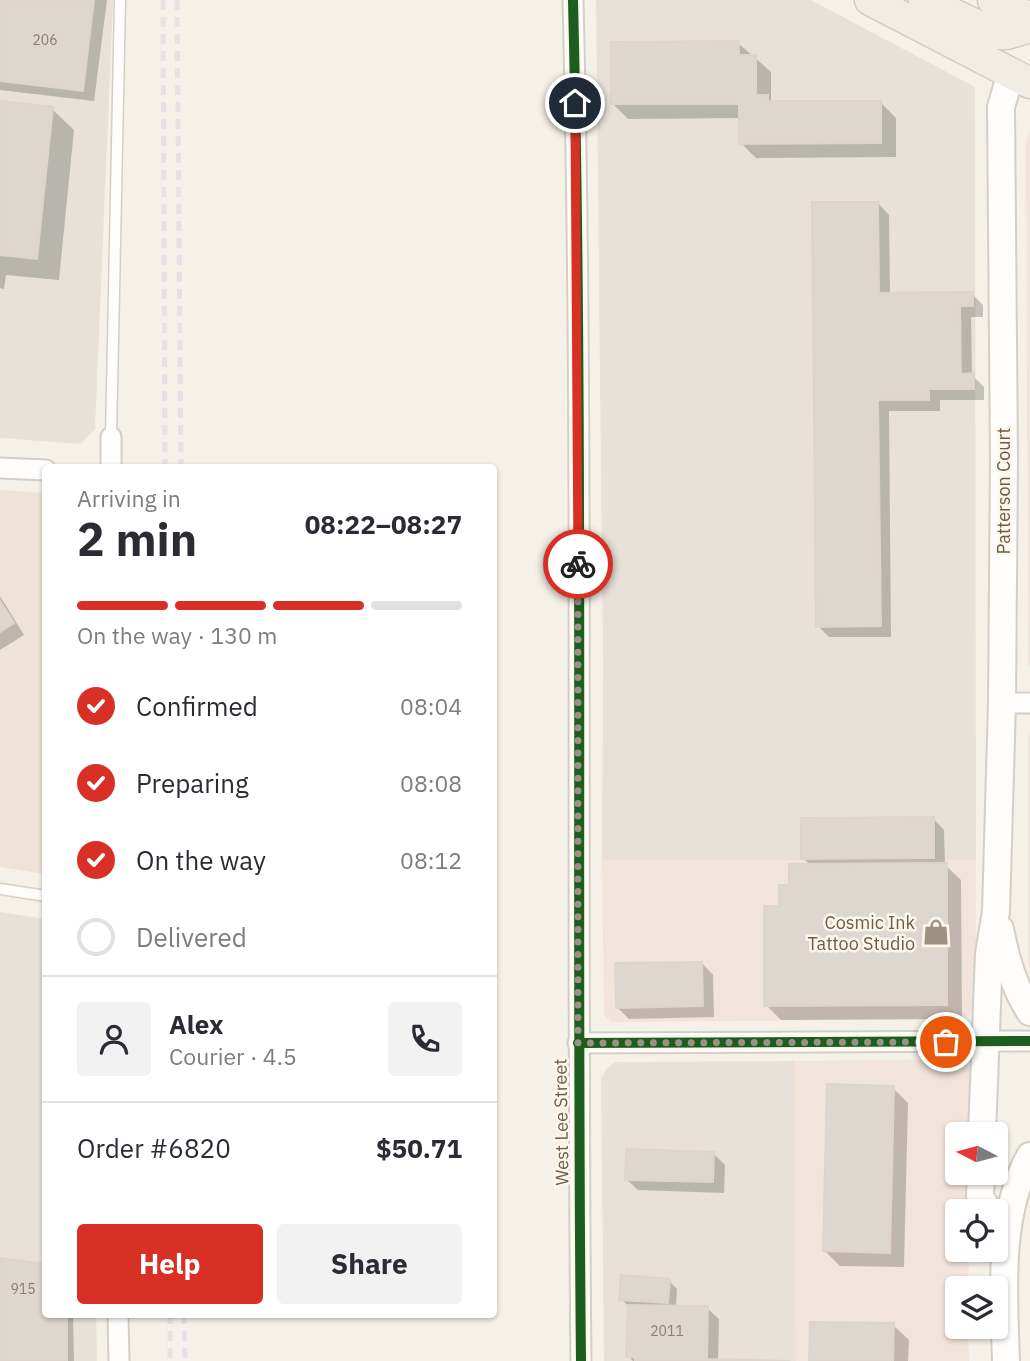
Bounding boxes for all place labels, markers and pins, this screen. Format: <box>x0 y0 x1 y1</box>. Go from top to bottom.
pin <box>545 73 605 133</box>
place label: Cosmic Ink Tattoo Studio <box>808 911 916 955</box>
shop icon: Cosmic Ink Tattoo Studio <box>921 917 951 947</box>
pin <box>916 1012 976 1072</box>

